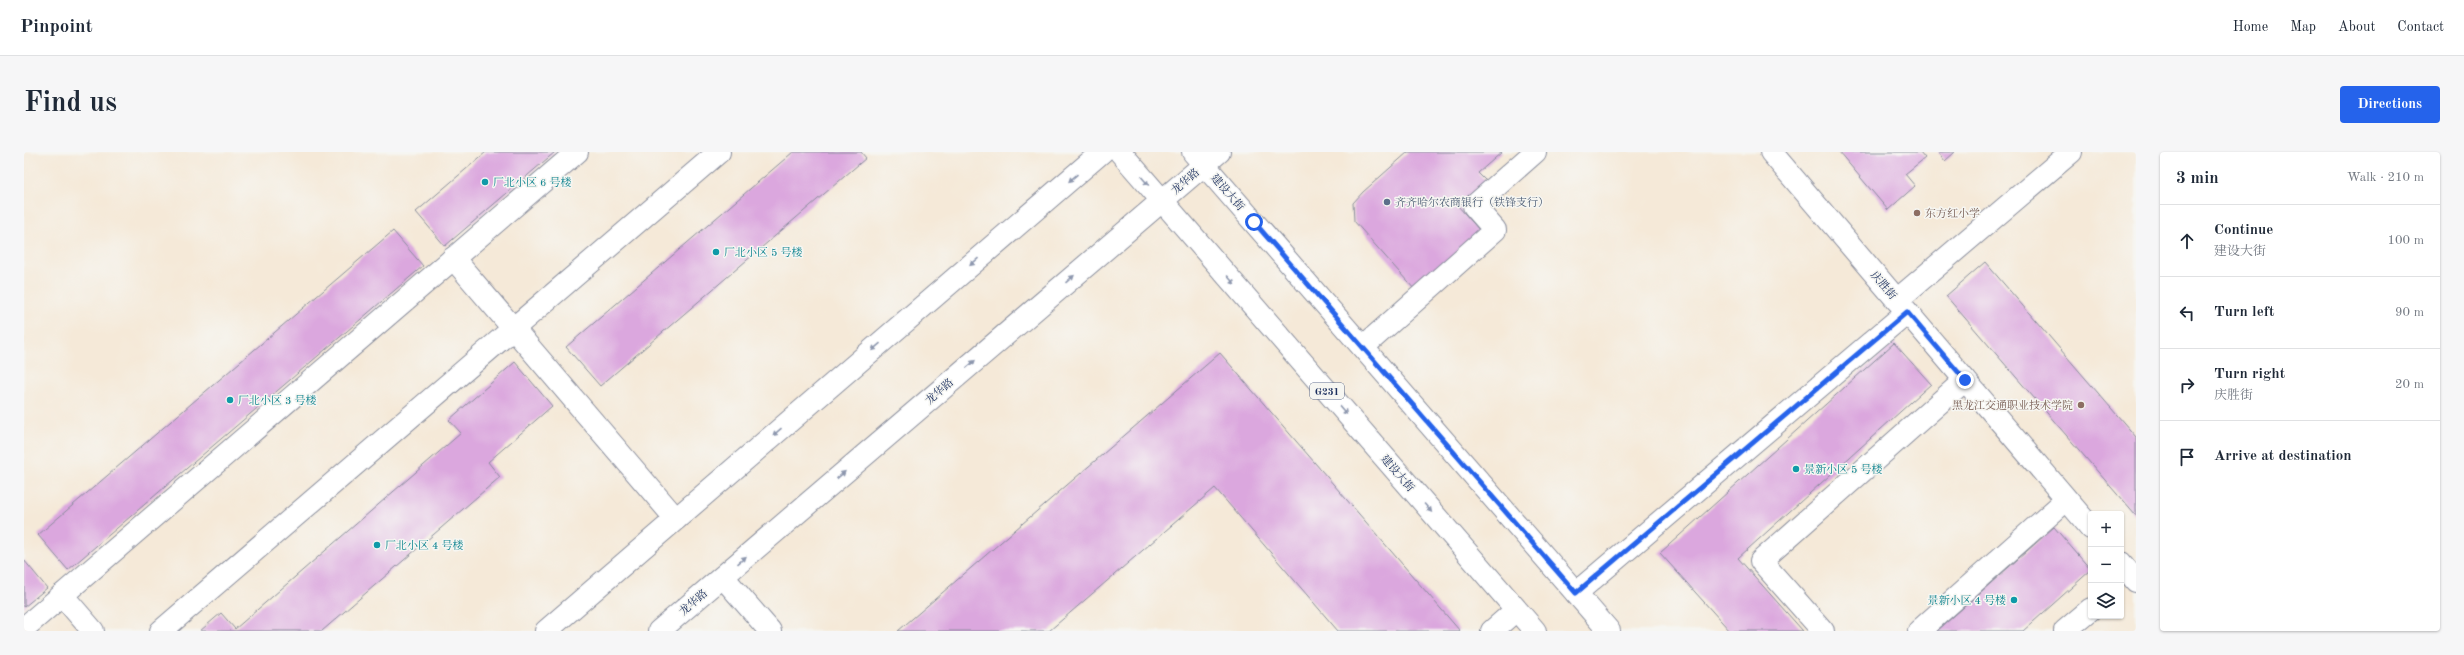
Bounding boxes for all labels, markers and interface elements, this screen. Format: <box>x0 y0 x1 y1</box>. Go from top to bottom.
text: Pinpoint <box>20 18 93 37</box>
text: Home <box>2233 20 2268 34</box>
text: Map <box>2290 20 2316 34</box>
text: About <box>2338 20 2375 34</box>
text: Contact <box>2397 20 2444 34</box>
button: Directions <box>2340 86 2440 123</box>
text: Find us <box>24 90 117 118</box>
street label: 龙华路 <box>1169 166 1202 197</box>
text: 3 min <box>2176 170 2219 187</box>
street label: 建设大街 <box>1208 171 1247 213</box>
text: Walk · 210 m <box>2347 171 2424 184</box>
one-way arrow <box>1067 173 1078 182</box>
place label: 厂北小区 6 号楼 <box>493 176 572 189</box>
one-way arrow <box>1141 176 1150 187</box>
marker: 厂北小区 6 号楼 <box>480 177 490 187</box>
place label: 齐齐哈尔农商银行（铁锋支行） <box>1395 196 1549 209</box>
marker: 齐齐哈尔农商银行（铁锋支行） <box>1382 197 1392 207</box>
place label: 东方红小学 <box>1925 207 1980 220</box>
marker: 东方红小学 <box>1912 208 1922 218</box>
route start <box>1245 213 1263 231</box>
text: Continue <box>2214 223 2273 238</box>
icon: ahead <box>2176 230 2198 252</box>
text: 100 m <box>2387 234 2424 247</box>
text: 建设大街 <box>2214 245 2266 258</box>
place label: 厂北小区 5 号楼 <box>724 246 803 259</box>
marker: 厂北小区 5 号楼 <box>711 247 721 257</box>
one-way arrow <box>969 258 980 267</box>
street label: 庆胜街 <box>1868 269 1899 302</box>
one-way arrow <box>1226 274 1235 285</box>
one-way arrow <box>1065 275 1076 284</box>
icon: left <box>2176 302 2198 324</box>
text: Turn left <box>2214 305 2274 320</box>
text: 90 m <box>2395 306 2424 319</box>
one-way arrow <box>870 343 881 352</box>
one-way arrow <box>966 359 977 368</box>
text: Turn right <box>2214 367 2285 382</box>
route end <box>1956 371 1974 389</box>
icon: right <box>2176 374 2198 396</box>
street label: 龙华路 <box>923 376 956 407</box>
text: 20 m <box>2395 378 2424 391</box>
road number: G231 <box>1310 383 1344 399</box>
text: 庆胜街 <box>2214 389 2253 402</box>
place label: 厂北小区 3 号楼 <box>238 394 317 407</box>
marker: 厂北小区 3 号楼 <box>225 395 235 405</box>
place label: 黑龙江交通职业技术学院 <box>1952 399 2073 412</box>
marker: 黑龙江交通职业技术学院 <box>2076 400 2086 410</box>
one-way arrow <box>1339 404 1348 415</box>
one-way arrow <box>772 427 782 436</box>
icon: arrive <box>2176 446 2198 468</box>
text: Arrive at destination <box>2214 449 2352 464</box>
street label: 建设大街 <box>1378 452 1417 494</box>
place label: 景新小区 5 号楼 <box>1804 463 1883 476</box>
marker: 景新小区 5 号楼 <box>1791 464 1801 474</box>
one-way arrow <box>835 471 846 480</box>
one-way arrow <box>1424 503 1433 513</box>
map controls <box>2088 511 2124 619</box>
button: + <box>2088 511 2124 547</box>
place label: 厂北小区 4 号楼 <box>385 539 464 552</box>
marker: 厂北小区 4 号楼 <box>372 540 382 550</box>
button: − <box>2088 547 2124 583</box>
one-way arrow <box>737 555 747 565</box>
button: layers <box>2088 583 2124 619</box>
street label: 龙华路 <box>677 587 710 618</box>
place label: 景新小区 4 号楼 <box>1927 594 2006 607</box>
marker: 景新小区 4 号楼 <box>2009 595 2019 605</box>

